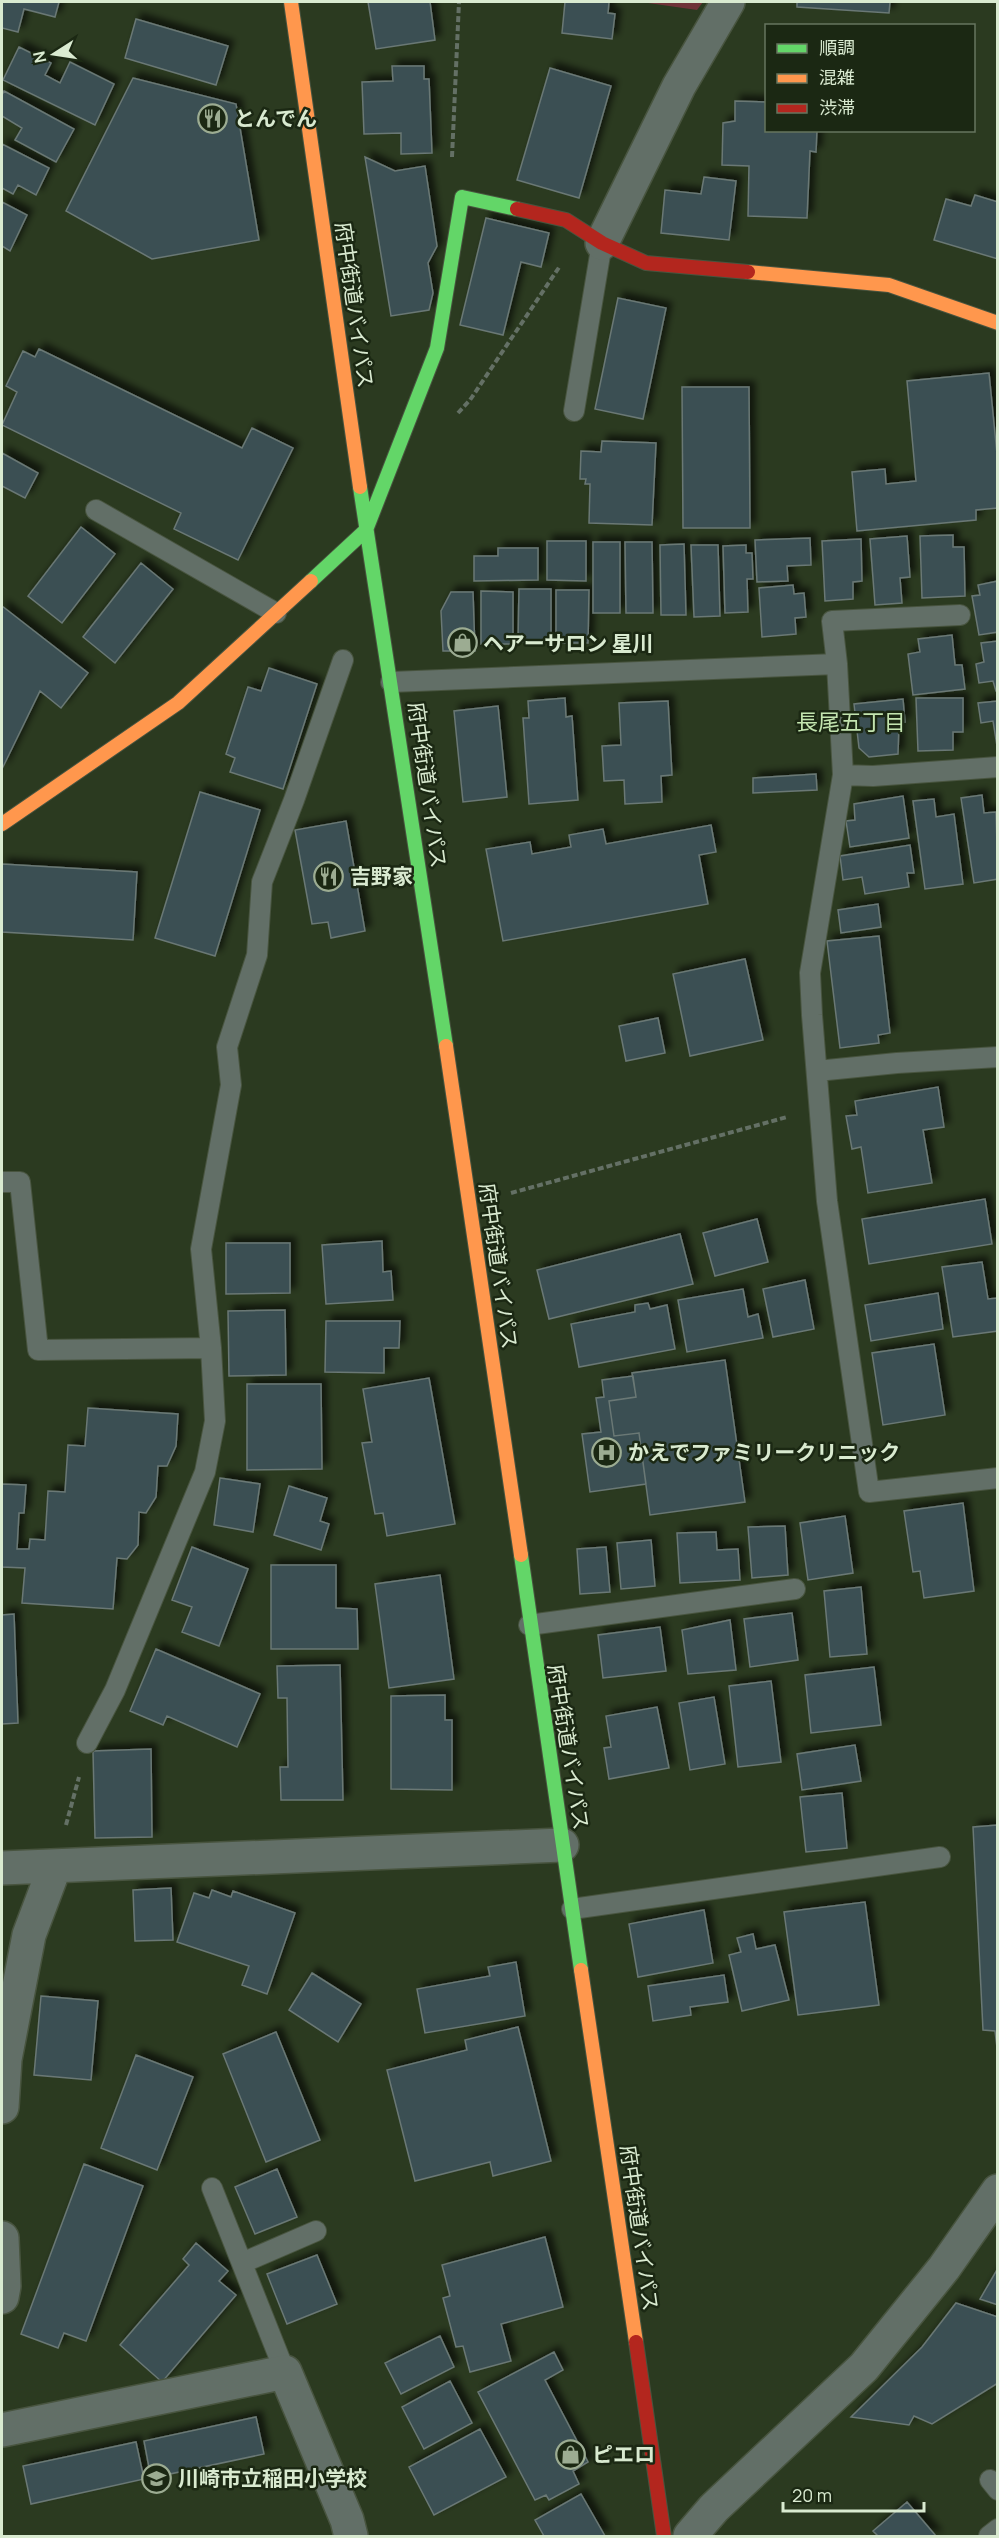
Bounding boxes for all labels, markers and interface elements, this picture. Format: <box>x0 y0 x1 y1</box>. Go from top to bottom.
north arrow <box>24 24 84 84</box>
legend <box>765 24 975 132</box>
text: 順調 <box>819 35 855 59</box>
text: N <box>27 49 51 65</box>
text: 混雑 <box>819 65 855 89</box>
text: 渋滞 <box>819 95 855 119</box>
restaurant icon: とんでん <box>197 102 229 134</box>
place label: とんでん <box>234 104 317 132</box>
street label: 府中街道バイパス <box>329 220 381 390</box>
shop icon: ヘアーサロン 星川 <box>446 627 478 659</box>
place label: ヘアーサロン 星川 <box>483 629 654 657</box>
street label: 府中街道バイパス <box>402 700 454 870</box>
district label: 長尾五丁目 <box>796 707 906 737</box>
restaurant icon: 吉野家 <box>313 860 345 892</box>
place label: 吉野家 <box>350 862 413 890</box>
street label: 府中街道バイパス <box>473 1181 525 1351</box>
hospital icon: かえでファミリークリニック <box>591 1436 623 1468</box>
place label: かえでファミリークリニック <box>628 1438 900 1466</box>
street label: 府中街道バイパス <box>542 1662 596 1832</box>
street label: 府中街道バイパス <box>614 2143 666 2313</box>
shop icon: ピエロ <box>555 2438 587 2470</box>
place label: ピエロ <box>592 2440 655 2468</box>
school or university icon: 川崎市立稲田小学校 <box>141 2462 173 2494</box>
place label: 川崎市立稲田小学校 <box>178 2464 367 2492</box>
scale bar <box>783 2475 924 2513</box>
text: 20 m <box>792 2483 832 2507</box>

